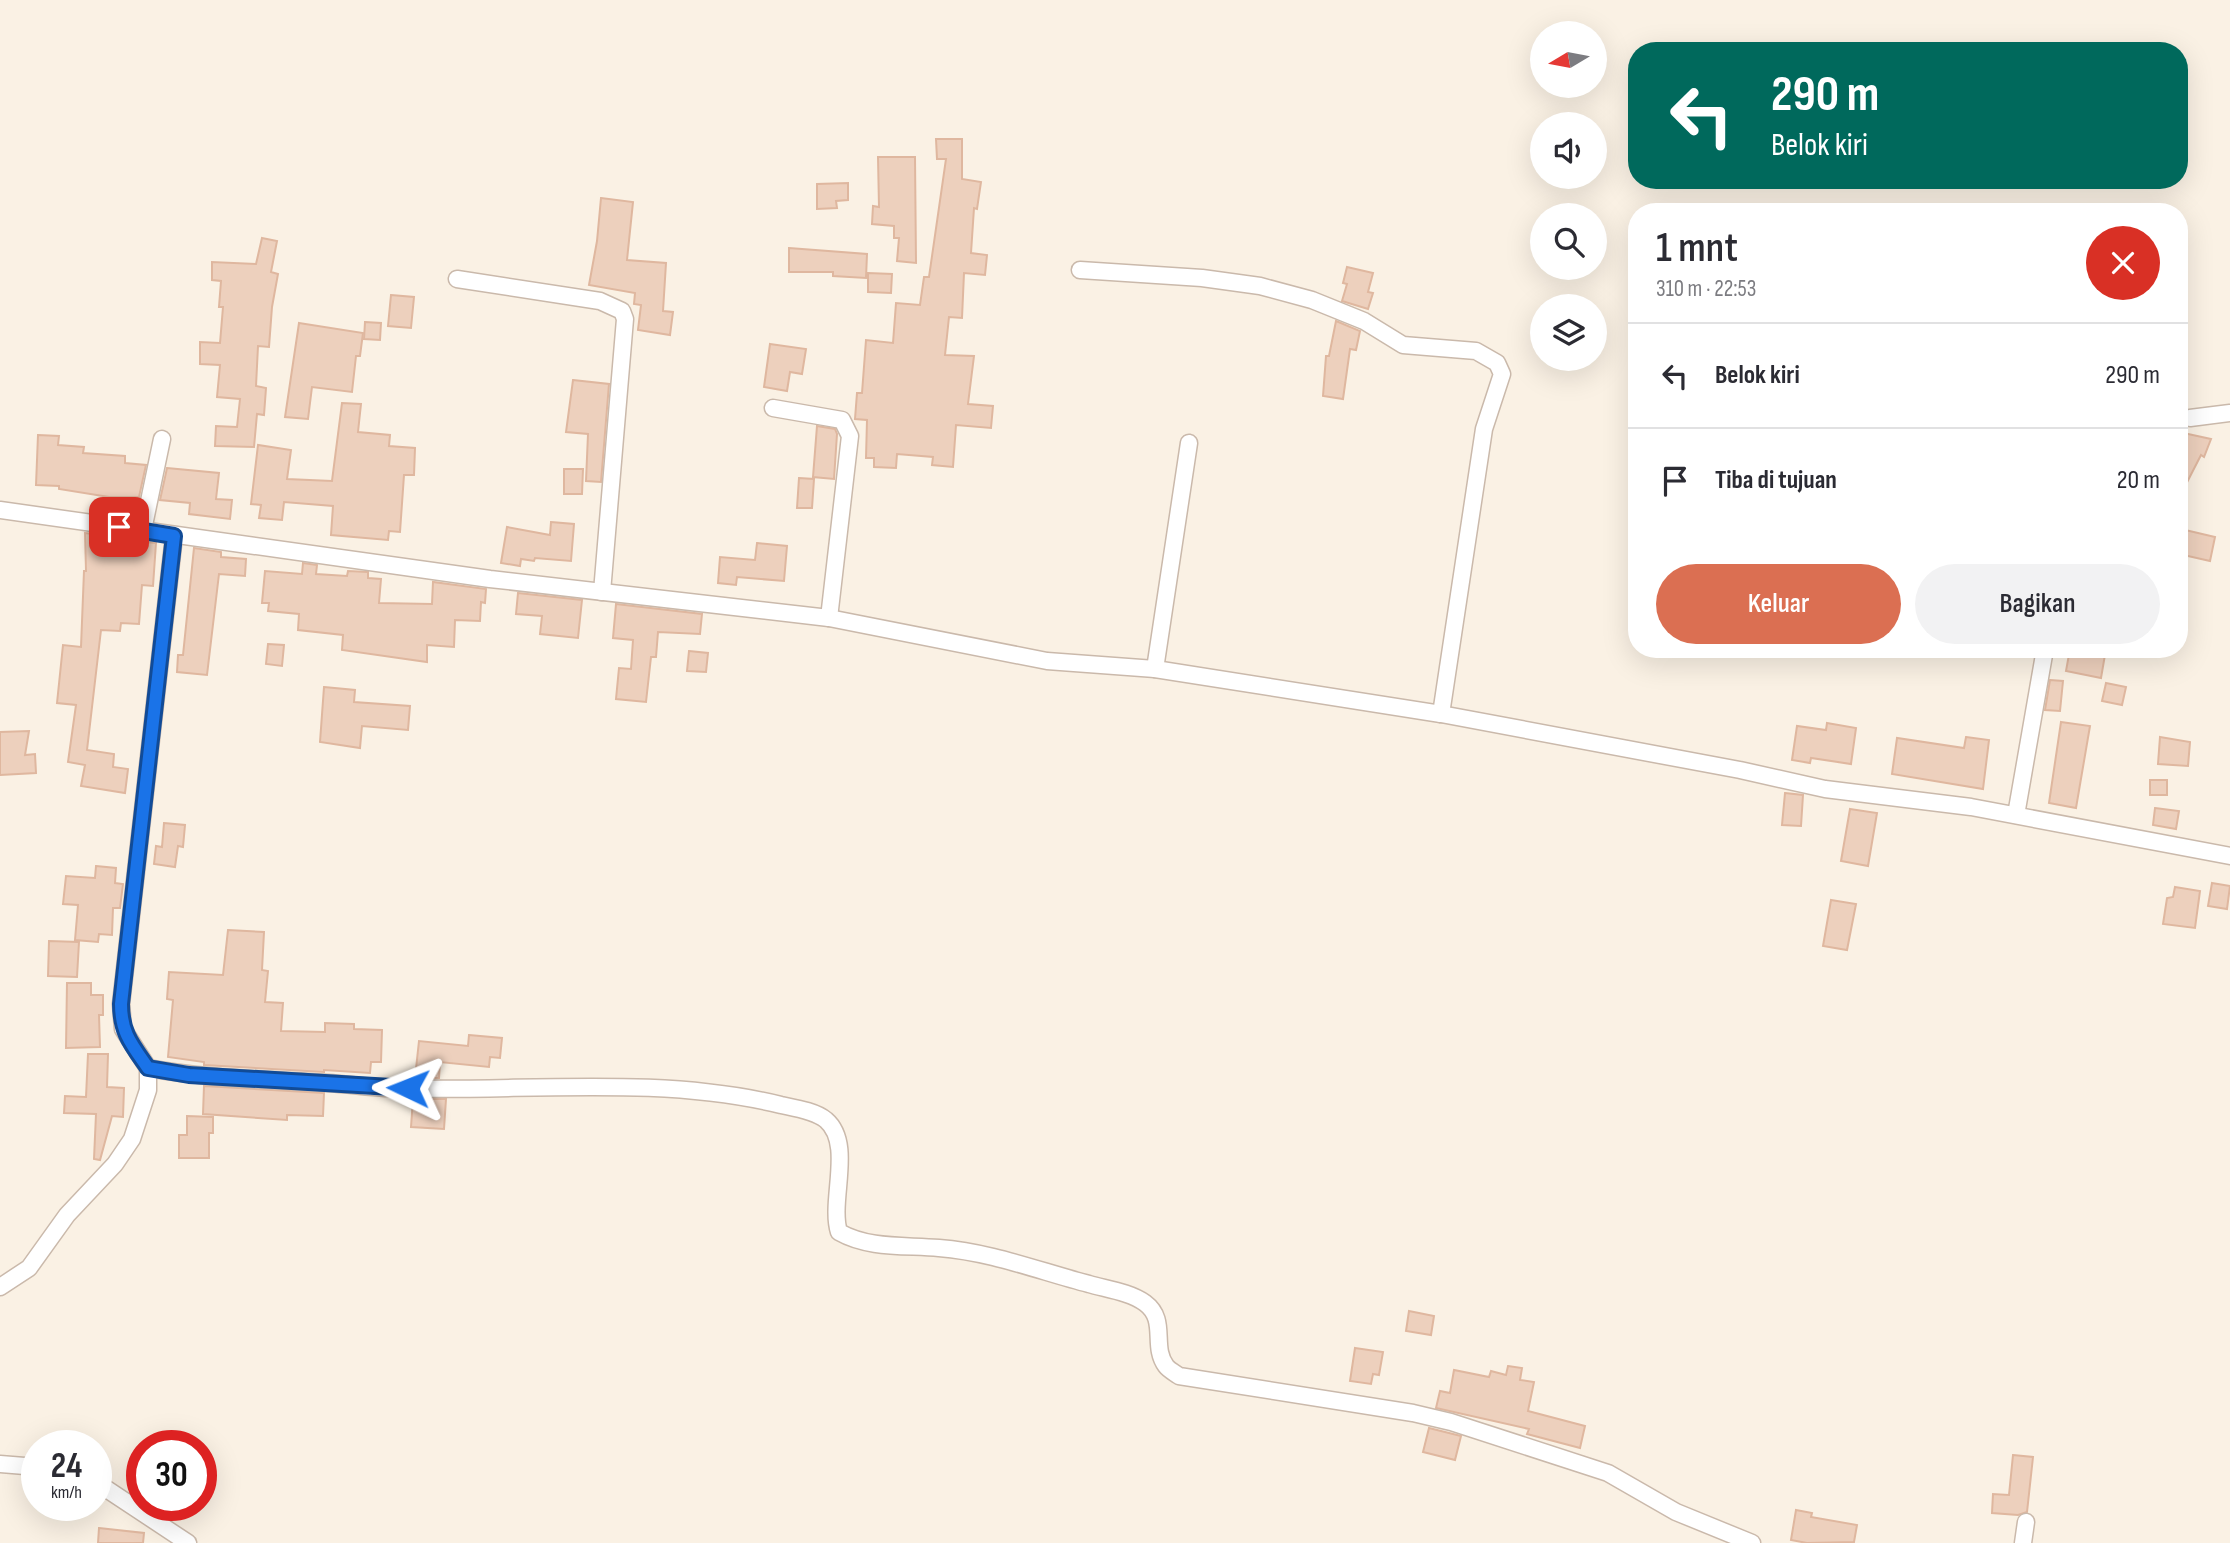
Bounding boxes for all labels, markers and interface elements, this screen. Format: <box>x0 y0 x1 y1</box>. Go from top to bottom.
north arrow <box>1530 21 1606 98</box>
map controls <box>1530 21 1607 371</box>
text: 290 m <box>1771 66 1879 125</box>
icon: left <box>1656 70 1747 161</box>
button: sound <box>1530 112 1607 189</box>
text: Belok kiri <box>1771 126 1868 165</box>
button: search <box>1530 203 1607 280</box>
text: 1 mnt <box>1656 223 1738 274</box>
button: close <box>2086 226 2160 300</box>
text: 310 m · 22:53 <box>1656 275 1756 303</box>
button: layers <box>1530 294 1607 371</box>
icon: left <box>1656 357 1694 395</box>
text: Belok kiri <box>1715 360 1800 391</box>
text: 290 m <box>2105 360 2160 391</box>
icon: arrive <box>1656 462 1694 500</box>
text: Tiba di tujuan <box>1715 465 1837 496</box>
text: 20 m <box>2117 465 2160 496</box>
pin <box>89 497 149 557</box>
icon: arrive <box>100 508 138 546</box>
button: Keluar <box>1656 564 1901 644</box>
button: Bagikan <box>1915 564 2160 644</box>
position arrow <box>371 1051 445 1125</box>
speed limit sign: 30 <box>126 1430 217 1521</box>
text: 24 <box>51 1445 82 1488</box>
text: km/h <box>51 1482 82 1503</box>

